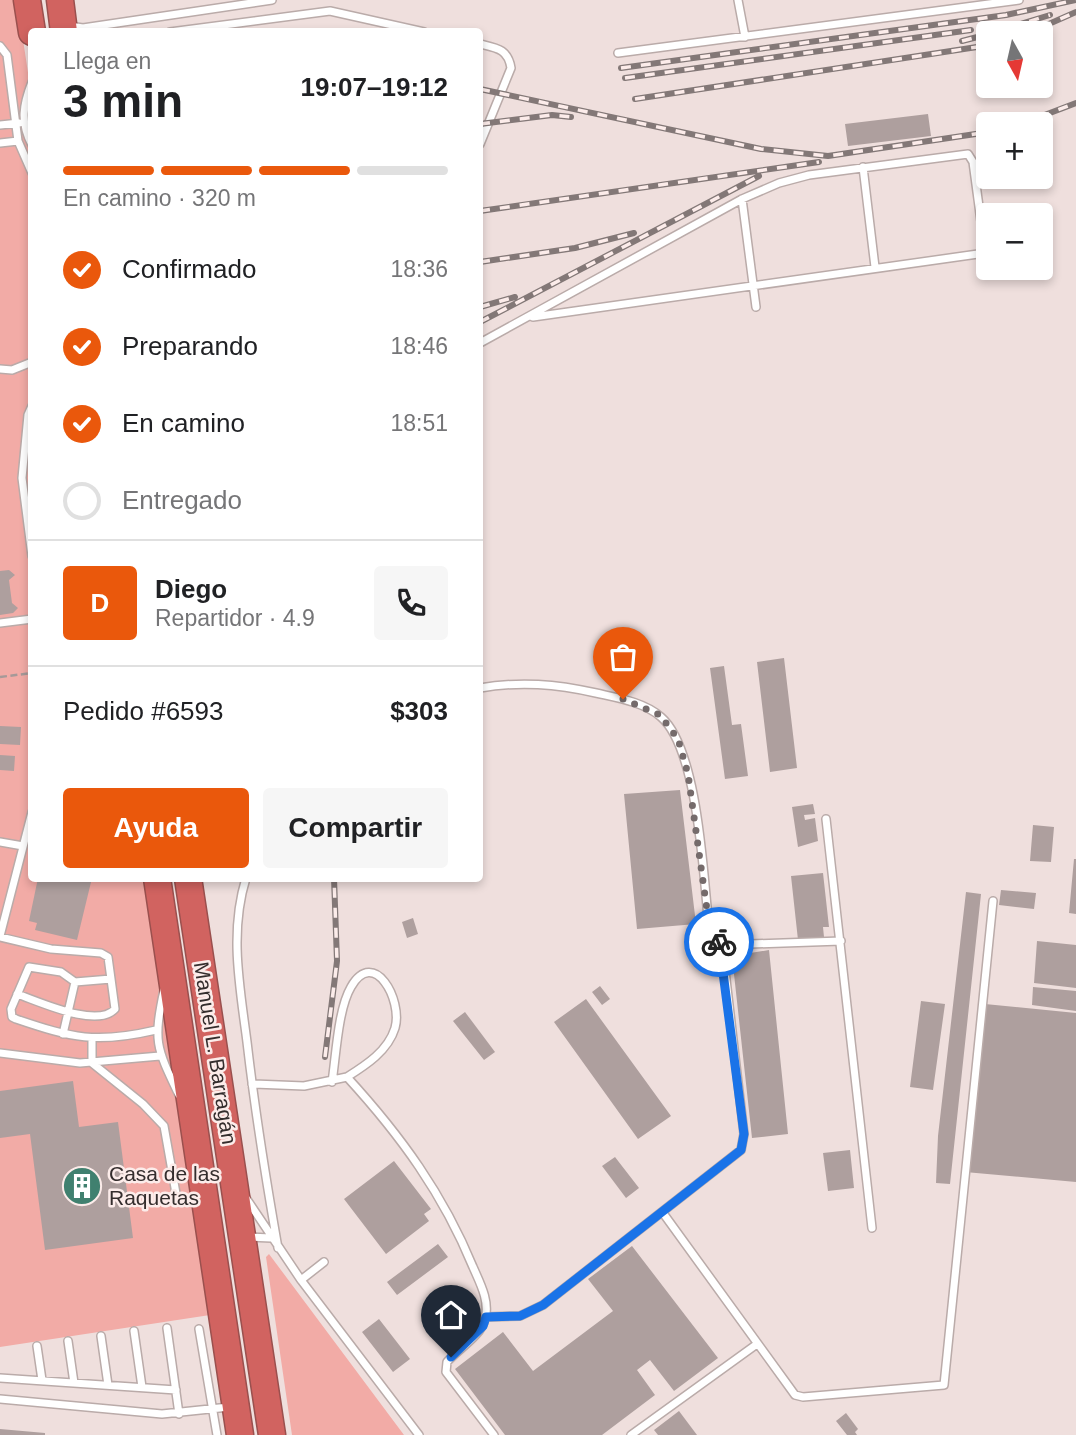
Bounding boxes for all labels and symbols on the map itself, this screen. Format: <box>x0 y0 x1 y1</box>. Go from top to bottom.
north arrow <box>976 21 1054 98</box>
pin <box>593 627 653 699</box>
courier <box>684 907 754 977</box>
street label: Manuel L. Barragán <box>190 960 241 1146</box>
place label: Casa de las Raquetas <box>109 1162 220 1209</box>
building icon: Casa de las Raquetas <box>61 1165 103 1207</box>
pin <box>421 1285 481 1357</box>

